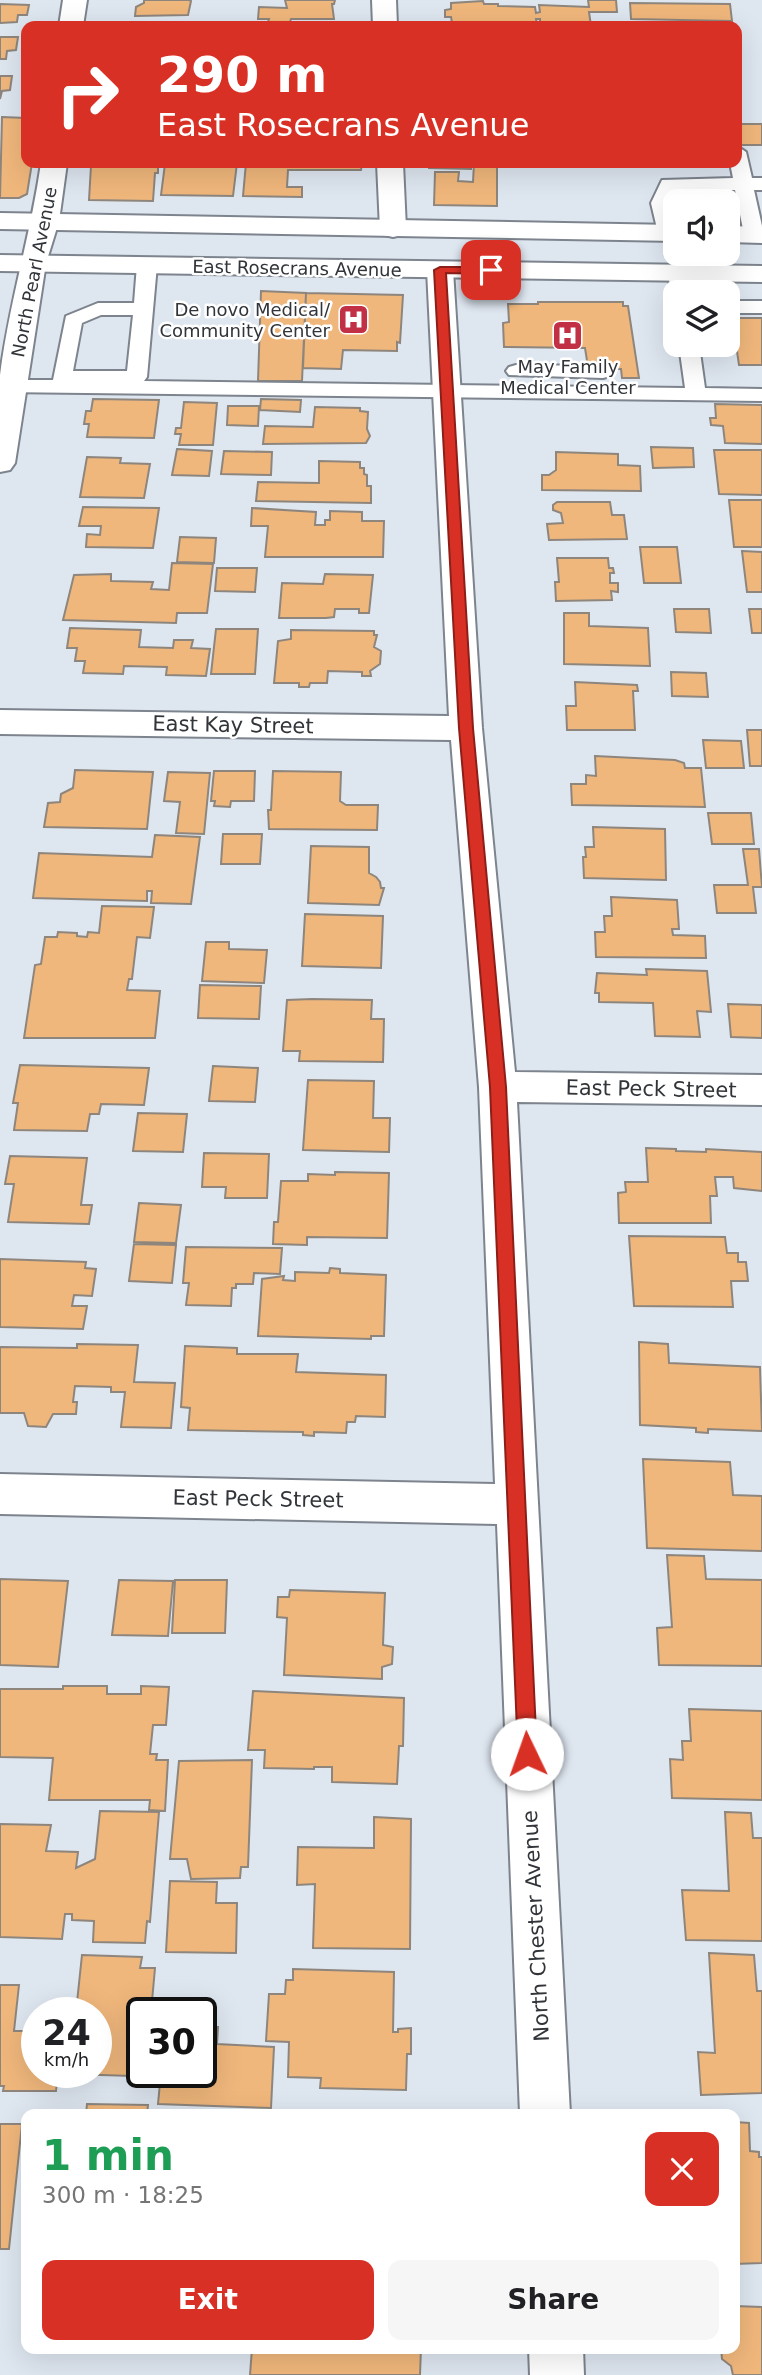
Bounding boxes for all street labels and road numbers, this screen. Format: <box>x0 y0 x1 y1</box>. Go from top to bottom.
street label: North Pearl Avenue <box>7 185 61 359</box>
street label: East Rosecrans Avenue <box>192 256 402 280</box>
street label: East Kay Street <box>152 712 314 738</box>
street label: East Peck Street <box>565 1076 737 1102</box>
street label: East Peck Street <box>172 1486 344 1512</box>
street label: North Chester Avenue <box>518 1810 554 2042</box>

